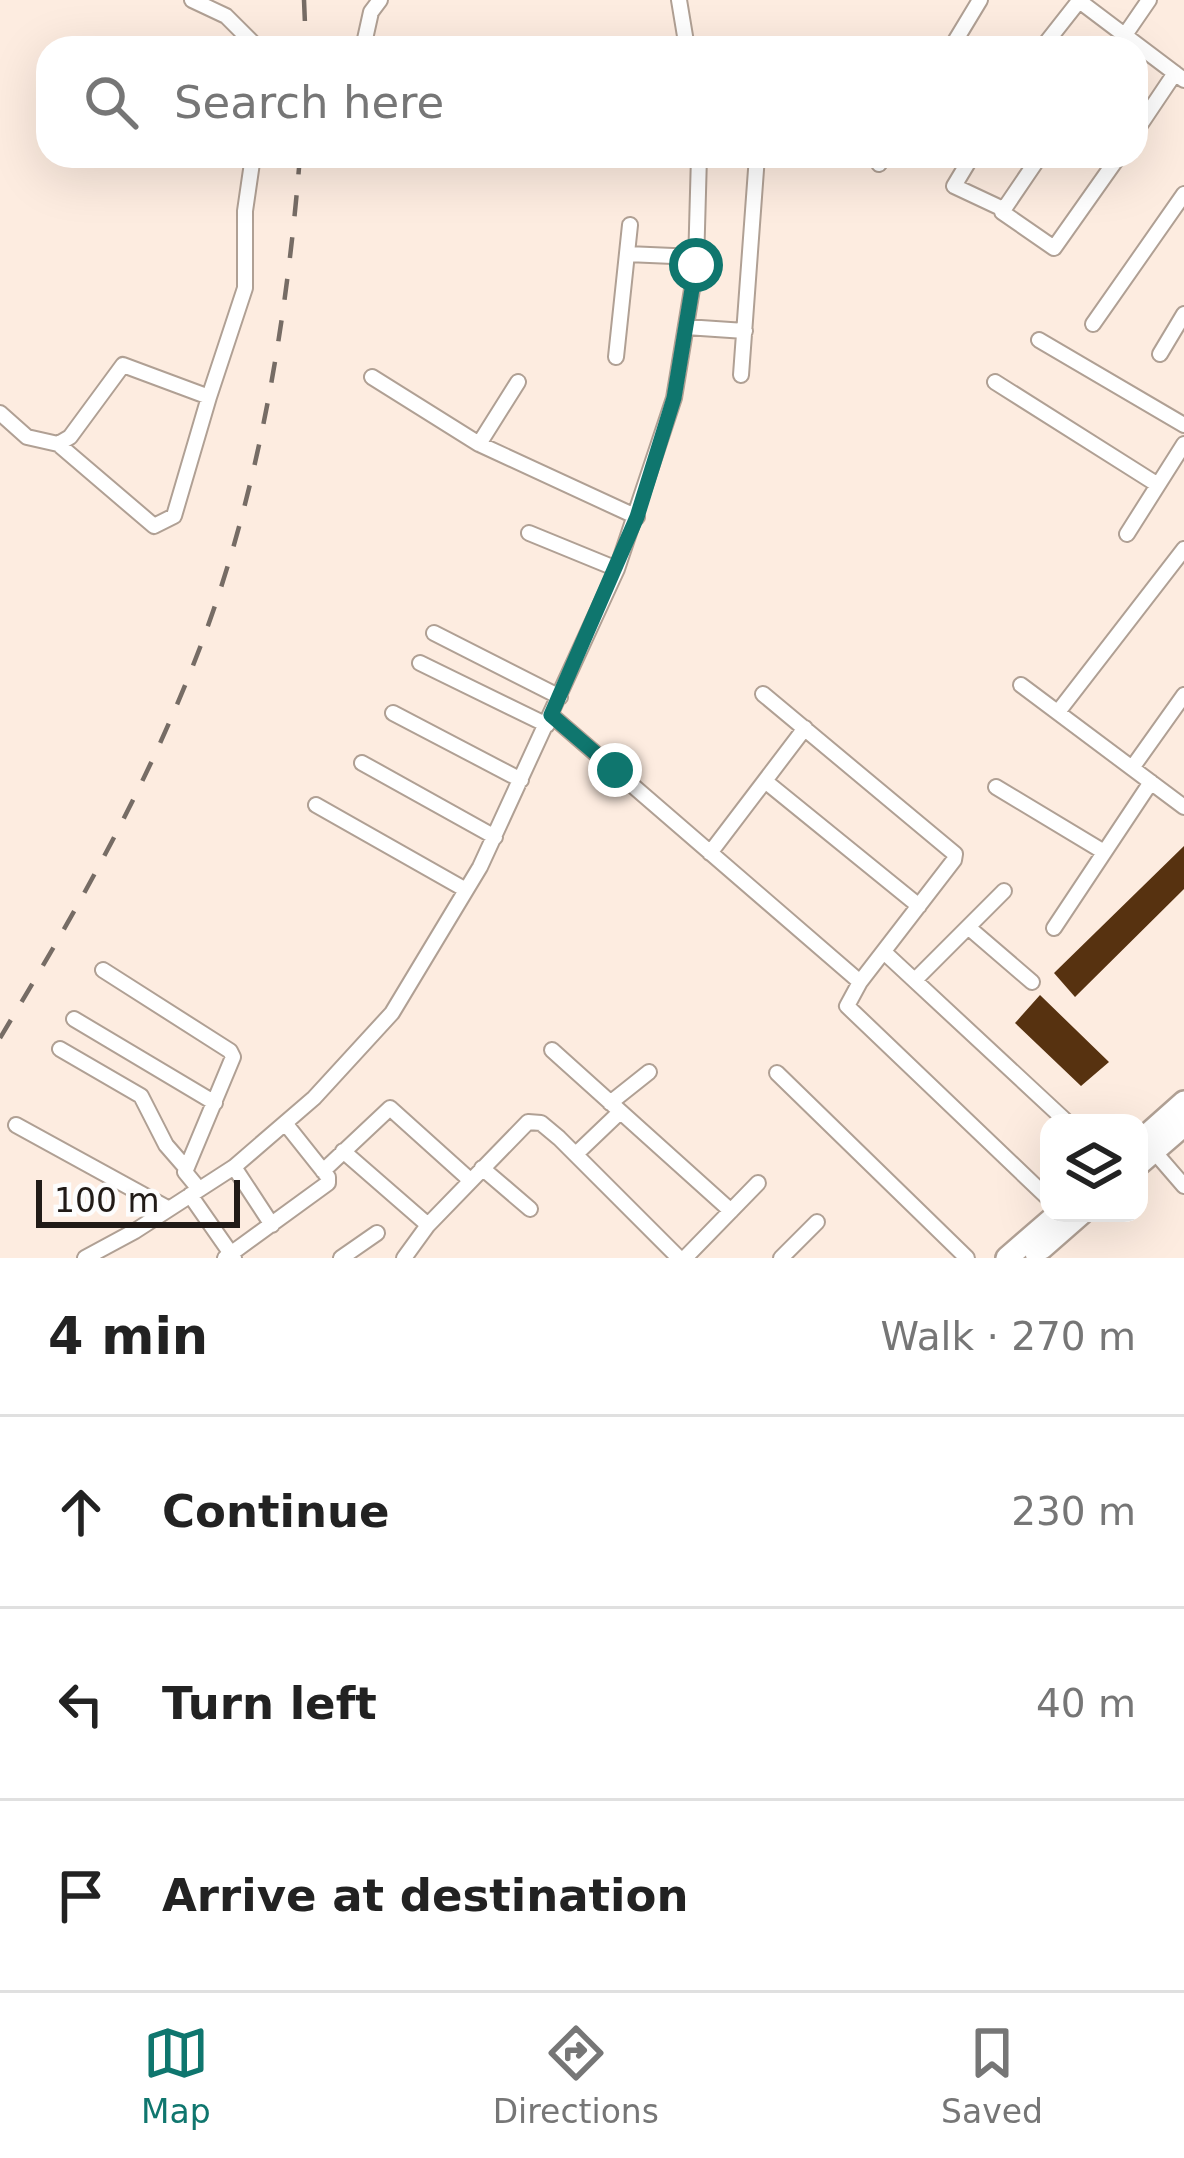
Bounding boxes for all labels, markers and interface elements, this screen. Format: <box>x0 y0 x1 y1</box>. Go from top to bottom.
search box <box>36 36 1148 168</box>
icon: search <box>78 69 144 135</box>
text: Search here <box>174 76 444 129</box>
route start <box>669 238 723 292</box>
route end <box>588 743 642 797</box>
map controls <box>1040 1114 1148 1222</box>
button: layers <box>1040 1114 1148 1222</box>
scale bar <box>36 1174 240 1227</box>
text: 100 m <box>54 1181 160 1220</box>
text: 4 min <box>48 1307 208 1366</box>
text: Walk · 270 m <box>881 1314 1136 1359</box>
icon: ahead <box>48 1479 114 1545</box>
text: Continue <box>162 1485 390 1538</box>
text: 230 m <box>1011 1489 1136 1534</box>
icon: left <box>48 1671 114 1737</box>
text: Turn left <box>162 1677 377 1730</box>
text: 40 m <box>1036 1681 1136 1726</box>
icon: arrive <box>48 1863 114 1929</box>
text: Arrive at destination <box>162 1869 688 1922</box>
tab: Map <box>141 2020 211 2131</box>
tab: Directions <box>493 2020 659 2131</box>
tab: Saved <box>941 2020 1043 2131</box>

